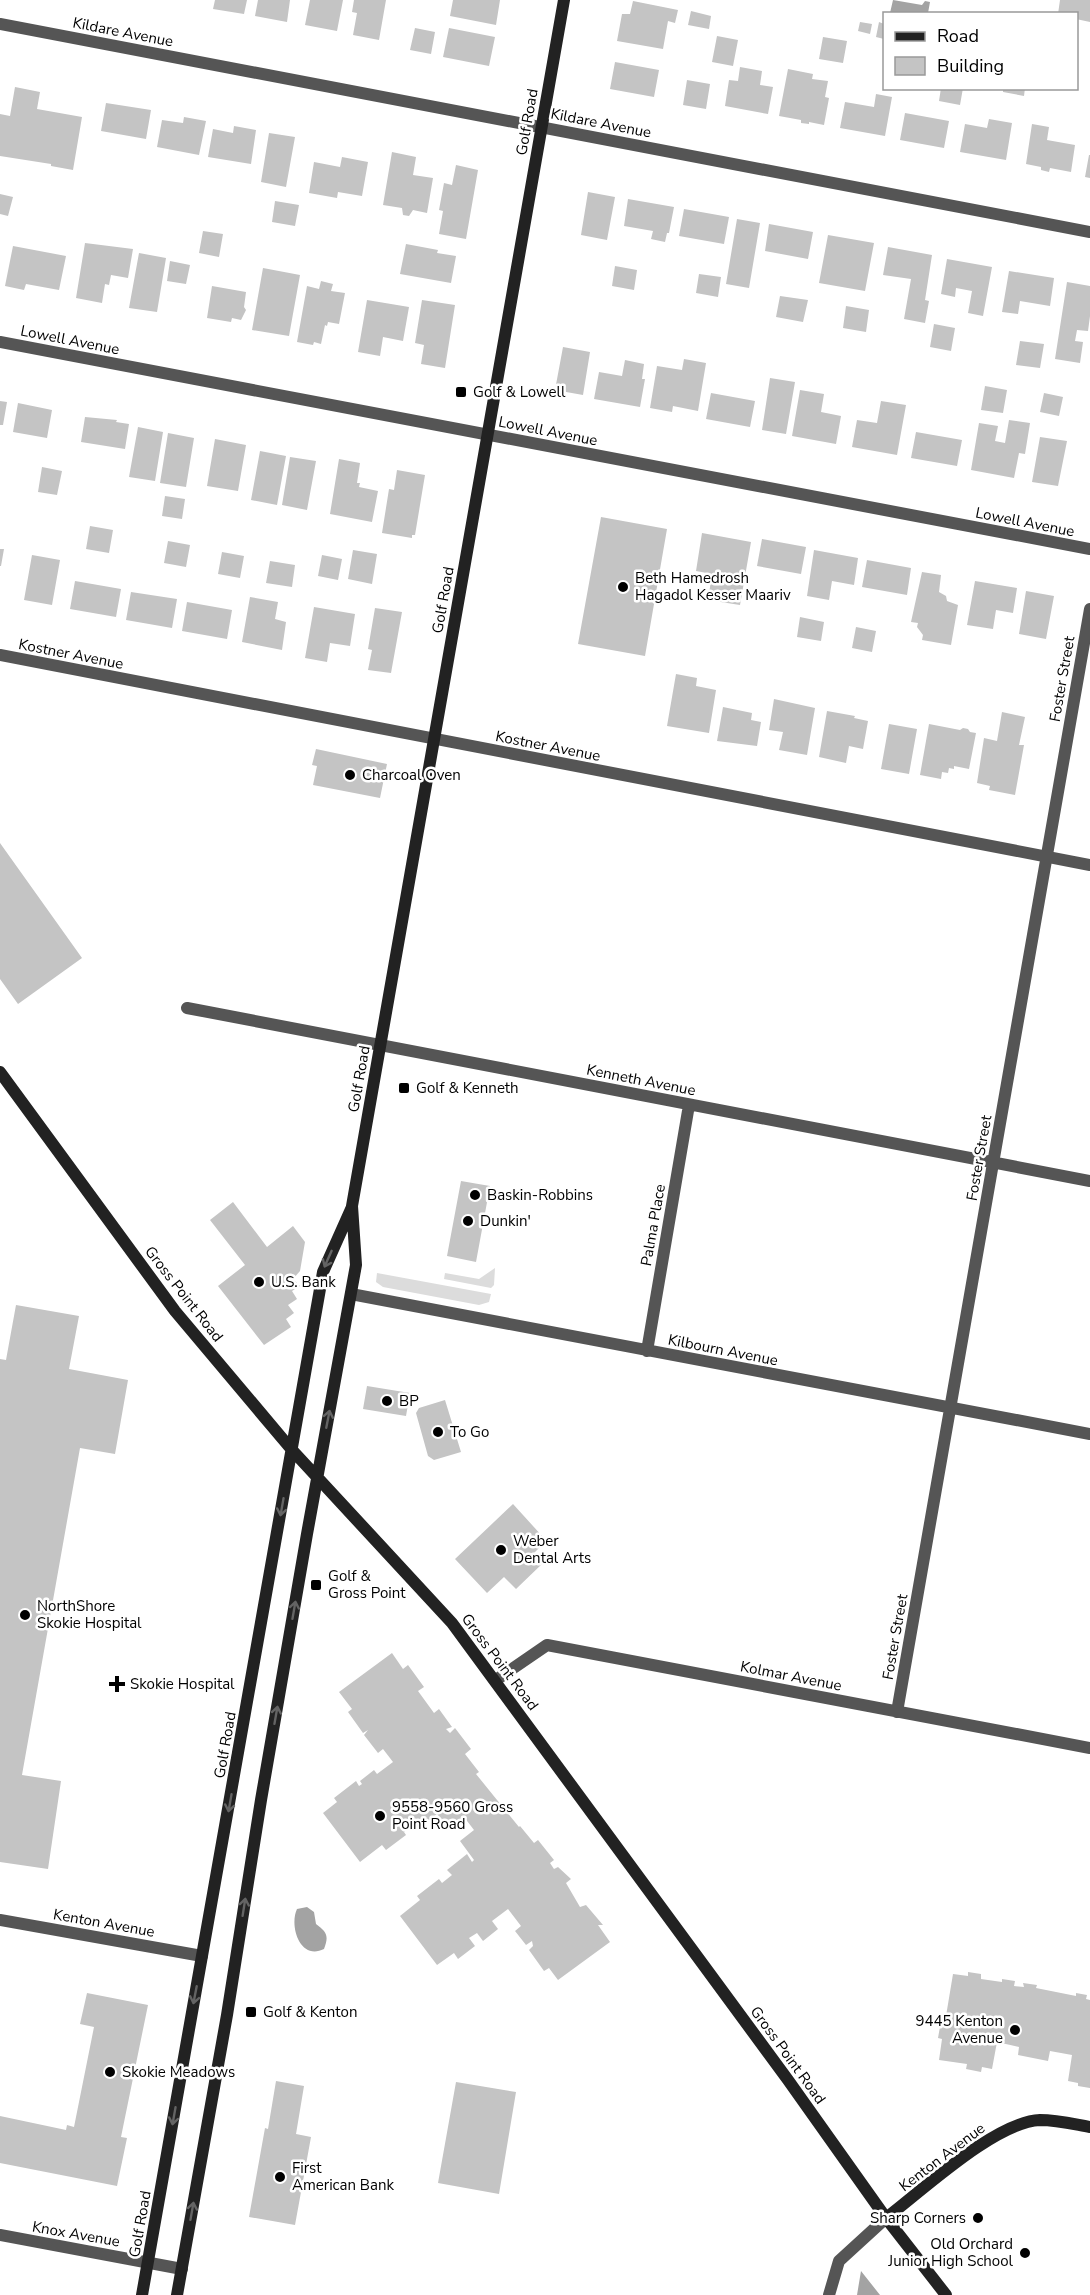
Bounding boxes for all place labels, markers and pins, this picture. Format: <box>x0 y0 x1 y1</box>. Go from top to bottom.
place label: Golf & Lowell <box>473 382 566 402</box>
marker: Golf & Lowell <box>454 385 468 399</box>
place label: Beth Hamedrosh Hagadol Kesser Maariv <box>635 568 791 605</box>
marker: Beth Hamedrosh Hagadol Kesser Maariv <box>616 580 630 594</box>
place label: Charcoal Oven <box>362 765 461 785</box>
marker: Charcoal Oven <box>343 768 357 782</box>
place label: Golf & Kenneth <box>416 1078 519 1098</box>
marker: Golf & Kenneth <box>397 1081 411 1095</box>
place label: Baskin-Robbins <box>487 1185 593 1205</box>
marker: Baskin-Robbins <box>468 1188 482 1202</box>
place label: Dunkin' <box>480 1211 531 1231</box>
marker: Dunkin' <box>461 1214 475 1228</box>
place label: U.S. Bank <box>271 1272 336 1292</box>
marker: U.S. Bank <box>252 1275 266 1289</box>
place label: BP <box>399 1391 419 1411</box>
marker: BP <box>380 1394 394 1408</box>
place label: To Go <box>450 1422 489 1442</box>
marker: To Go <box>431 1425 445 1439</box>
place label: Weber Dental Arts <box>513 1531 591 1568</box>
marker: Weber Dental Arts <box>494 1543 508 1557</box>
place label: Golf & Gross Point <box>328 1566 406 1603</box>
marker: Golf & Gross Point <box>309 1578 323 1592</box>
place label: NorthShore Skokie Hospital <box>37 1596 142 1633</box>
marker: NorthShore Skokie Hospital <box>18 1608 32 1622</box>
place label: Skokie Hospital <box>130 1674 235 1694</box>
marker: Skokie Hospital <box>108 1675 126 1693</box>
place label: 9558-9560 Gross Point Road <box>392 1797 513 1834</box>
marker: 9558-9560 Gross Point Road <box>373 1809 387 1823</box>
place label: Golf & Kenton <box>263 2002 357 2022</box>
marker: Golf & Kenton <box>244 2005 258 2019</box>
place label: 9445 Kenton Avenue <box>915 2011 1003 2048</box>
marker: 9445 Kenton Avenue <box>1008 2023 1022 2037</box>
place label: Skokie Meadows <box>122 2062 235 2082</box>
marker: Skokie Meadows <box>103 2065 117 2079</box>
place label: First American Bank <box>292 2158 394 2195</box>
marker: First American Bank <box>273 2170 287 2184</box>
place label: Sharp Corners <box>870 2208 966 2228</box>
marker: Sharp Corners <box>971 2211 985 2225</box>
place label: Old Orchard Junior High School <box>887 2234 1014 2271</box>
marker: Old Orchard Junior High School <box>1018 2246 1032 2260</box>

